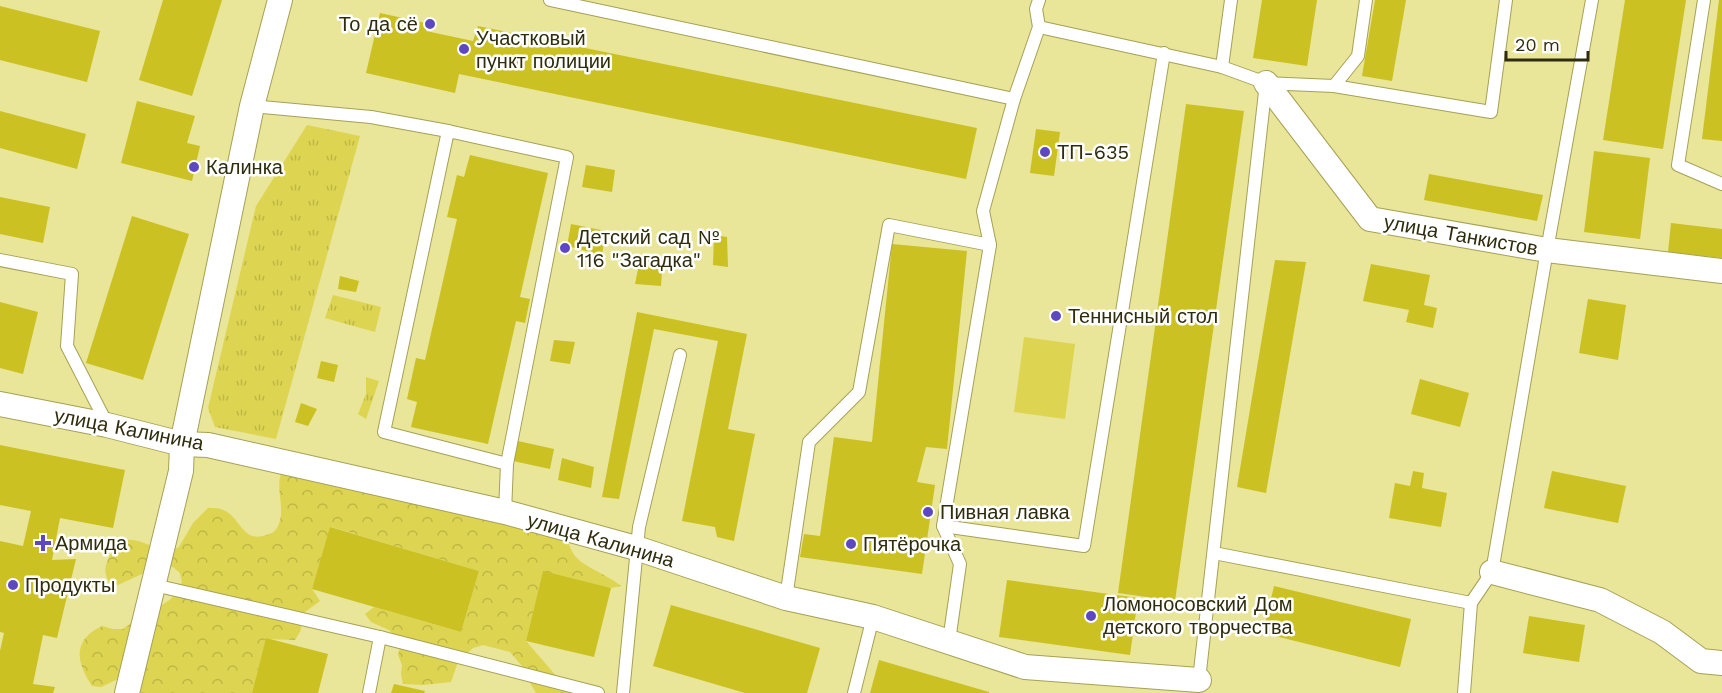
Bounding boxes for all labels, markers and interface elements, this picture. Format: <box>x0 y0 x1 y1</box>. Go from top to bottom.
place label: То да сё <box>339 12 418 36</box>
marker: То да сё <box>423 17 437 31</box>
scale bar <box>1506 24 1588 62</box>
place label: Участковый пункт полиции <box>476 26 611 73</box>
text: 20 m <box>1515 34 1560 55</box>
marker: Участковый пункт полиции <box>457 42 471 56</box>
place label: ТП-635 <box>1057 140 1129 164</box>
marker: ТП-635 <box>1038 145 1052 159</box>
place label: Калинка <box>206 155 284 179</box>
marker: Калинка <box>187 160 201 174</box>
street label: улица Танкистов <box>1382 210 1540 260</box>
place label: Детский сад № 116 "Загадка" <box>577 225 719 272</box>
marker: Детский сад № 116 "Загадка" <box>558 241 572 255</box>
place label: Теннисный стол <box>1068 304 1218 328</box>
marker: Теннисный стол <box>1049 309 1063 323</box>
street label: улица Калинина <box>52 403 207 455</box>
place label: Пивная лавка <box>940 500 1071 524</box>
marker: Пивная лавка <box>921 505 935 519</box>
street label: улица Калинина <box>525 508 678 573</box>
place label: Армида <box>55 531 128 555</box>
place label: Пятёрочка <box>863 532 962 556</box>
marker: Армида <box>36 536 50 550</box>
marker: Пятёрочка <box>844 537 858 551</box>
place label: Продукты <box>25 573 115 597</box>
marker: Продукты <box>6 578 20 592</box>
place label: Ломоносовский Дом детского творчества <box>1103 592 1293 639</box>
marker: Ломоносовский Дом детского творчества <box>1084 609 1098 623</box>

